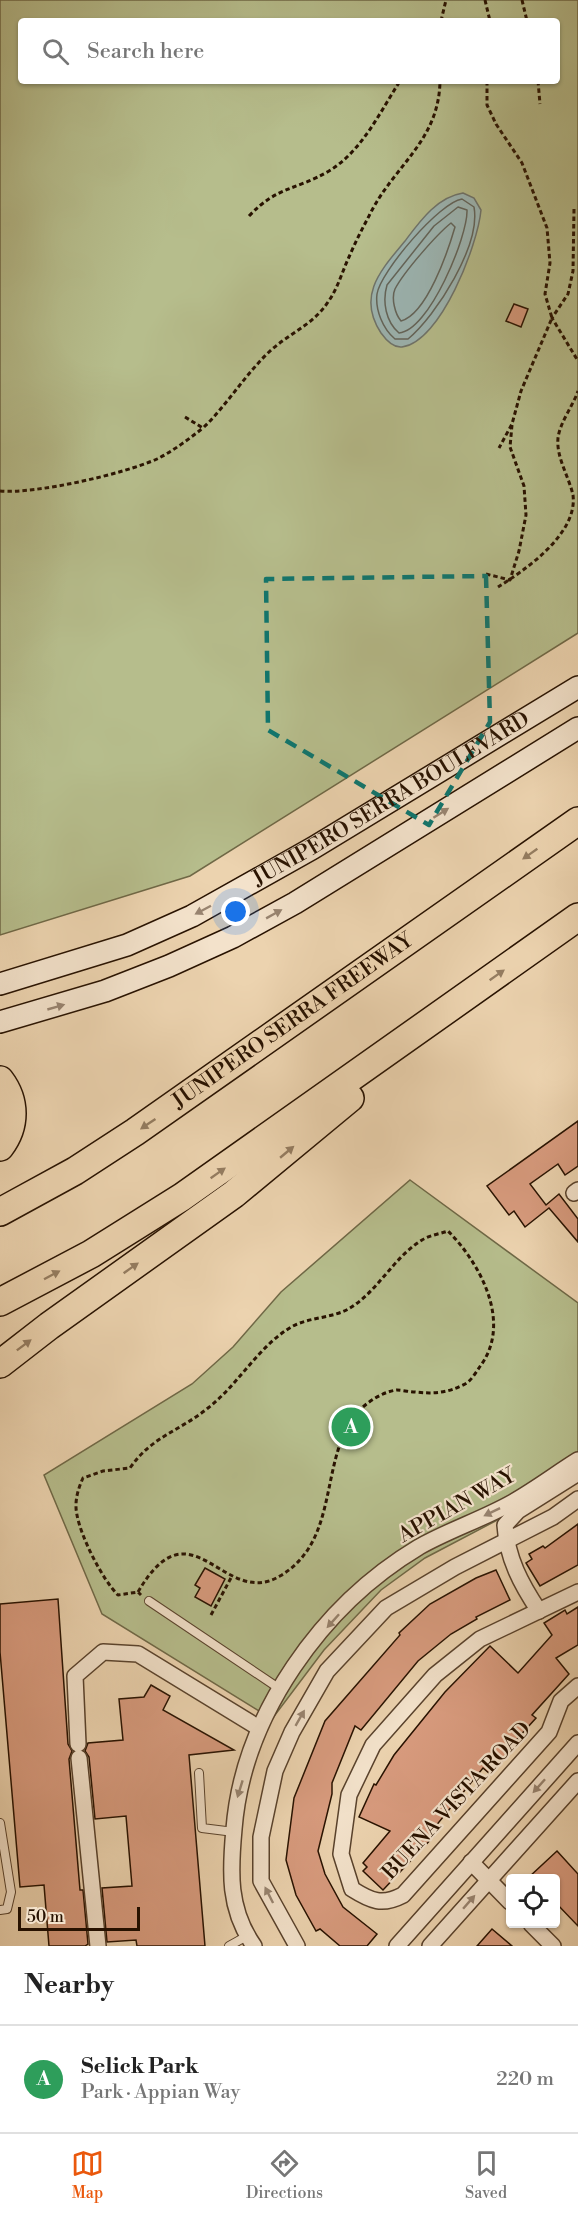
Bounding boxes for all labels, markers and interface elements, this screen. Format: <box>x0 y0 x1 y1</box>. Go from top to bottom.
search box <box>18 18 560 84</box>
icon: search <box>39 35 72 68</box>
text: Search here <box>87 38 204 65</box>
street label: JUNIPERO SERRA BOULEVARD <box>247 706 535 893</box>
one-way arrow <box>433 807 449 818</box>
one-way arrow <box>522 848 538 860</box>
your location <box>221 897 250 926</box>
one-way arrow <box>194 905 211 915</box>
one-way arrow <box>266 909 282 920</box>
street label: JUNIPERO SERRA FREEWAY <box>167 927 419 1115</box>
one-way arrow <box>488 969 504 981</box>
one-way arrow <box>47 1001 65 1011</box>
one-way arrow <box>140 1118 156 1130</box>
one-way arrow <box>279 1145 295 1158</box>
one-way arrow <box>209 1167 225 1179</box>
one-way arrow <box>122 1262 138 1274</box>
one-way arrow <box>43 1271 61 1281</box>
one-way arrow <box>16 1338 32 1351</box>
pin: A <box>332 1404 370 1450</box>
street label: APPIAN WAY <box>393 1462 521 1549</box>
one-way arrow <box>484 1507 501 1516</box>
one-way arrow <box>326 1613 340 1628</box>
one-way arrow <box>295 1710 305 1727</box>
street label: BUENA VISTA ROAD <box>376 1717 537 1886</box>
one-way arrow <box>532 1779 546 1794</box>
one-way arrow <box>234 1780 244 1798</box>
map controls <box>506 1874 560 1928</box>
button: locate <box>506 1874 560 1928</box>
one-way arrow <box>264 1886 274 1904</box>
one-way arrow <box>462 1895 475 1910</box>
scale bar <box>18 1904 140 1932</box>
text: 50 m <box>27 1907 64 1927</box>
text: Nearby <box>24 1969 114 2001</box>
text: Selick Park <box>81 2053 199 2080</box>
text: A <box>36 2067 51 2092</box>
text: 220 m <box>496 2067 554 2092</box>
text: Park · Appian Way <box>81 2080 240 2105</box>
tab: Map <box>71 2147 104 2203</box>
tab: Directions <box>246 2147 323 2203</box>
tab: Saved <box>465 2147 507 2203</box>

